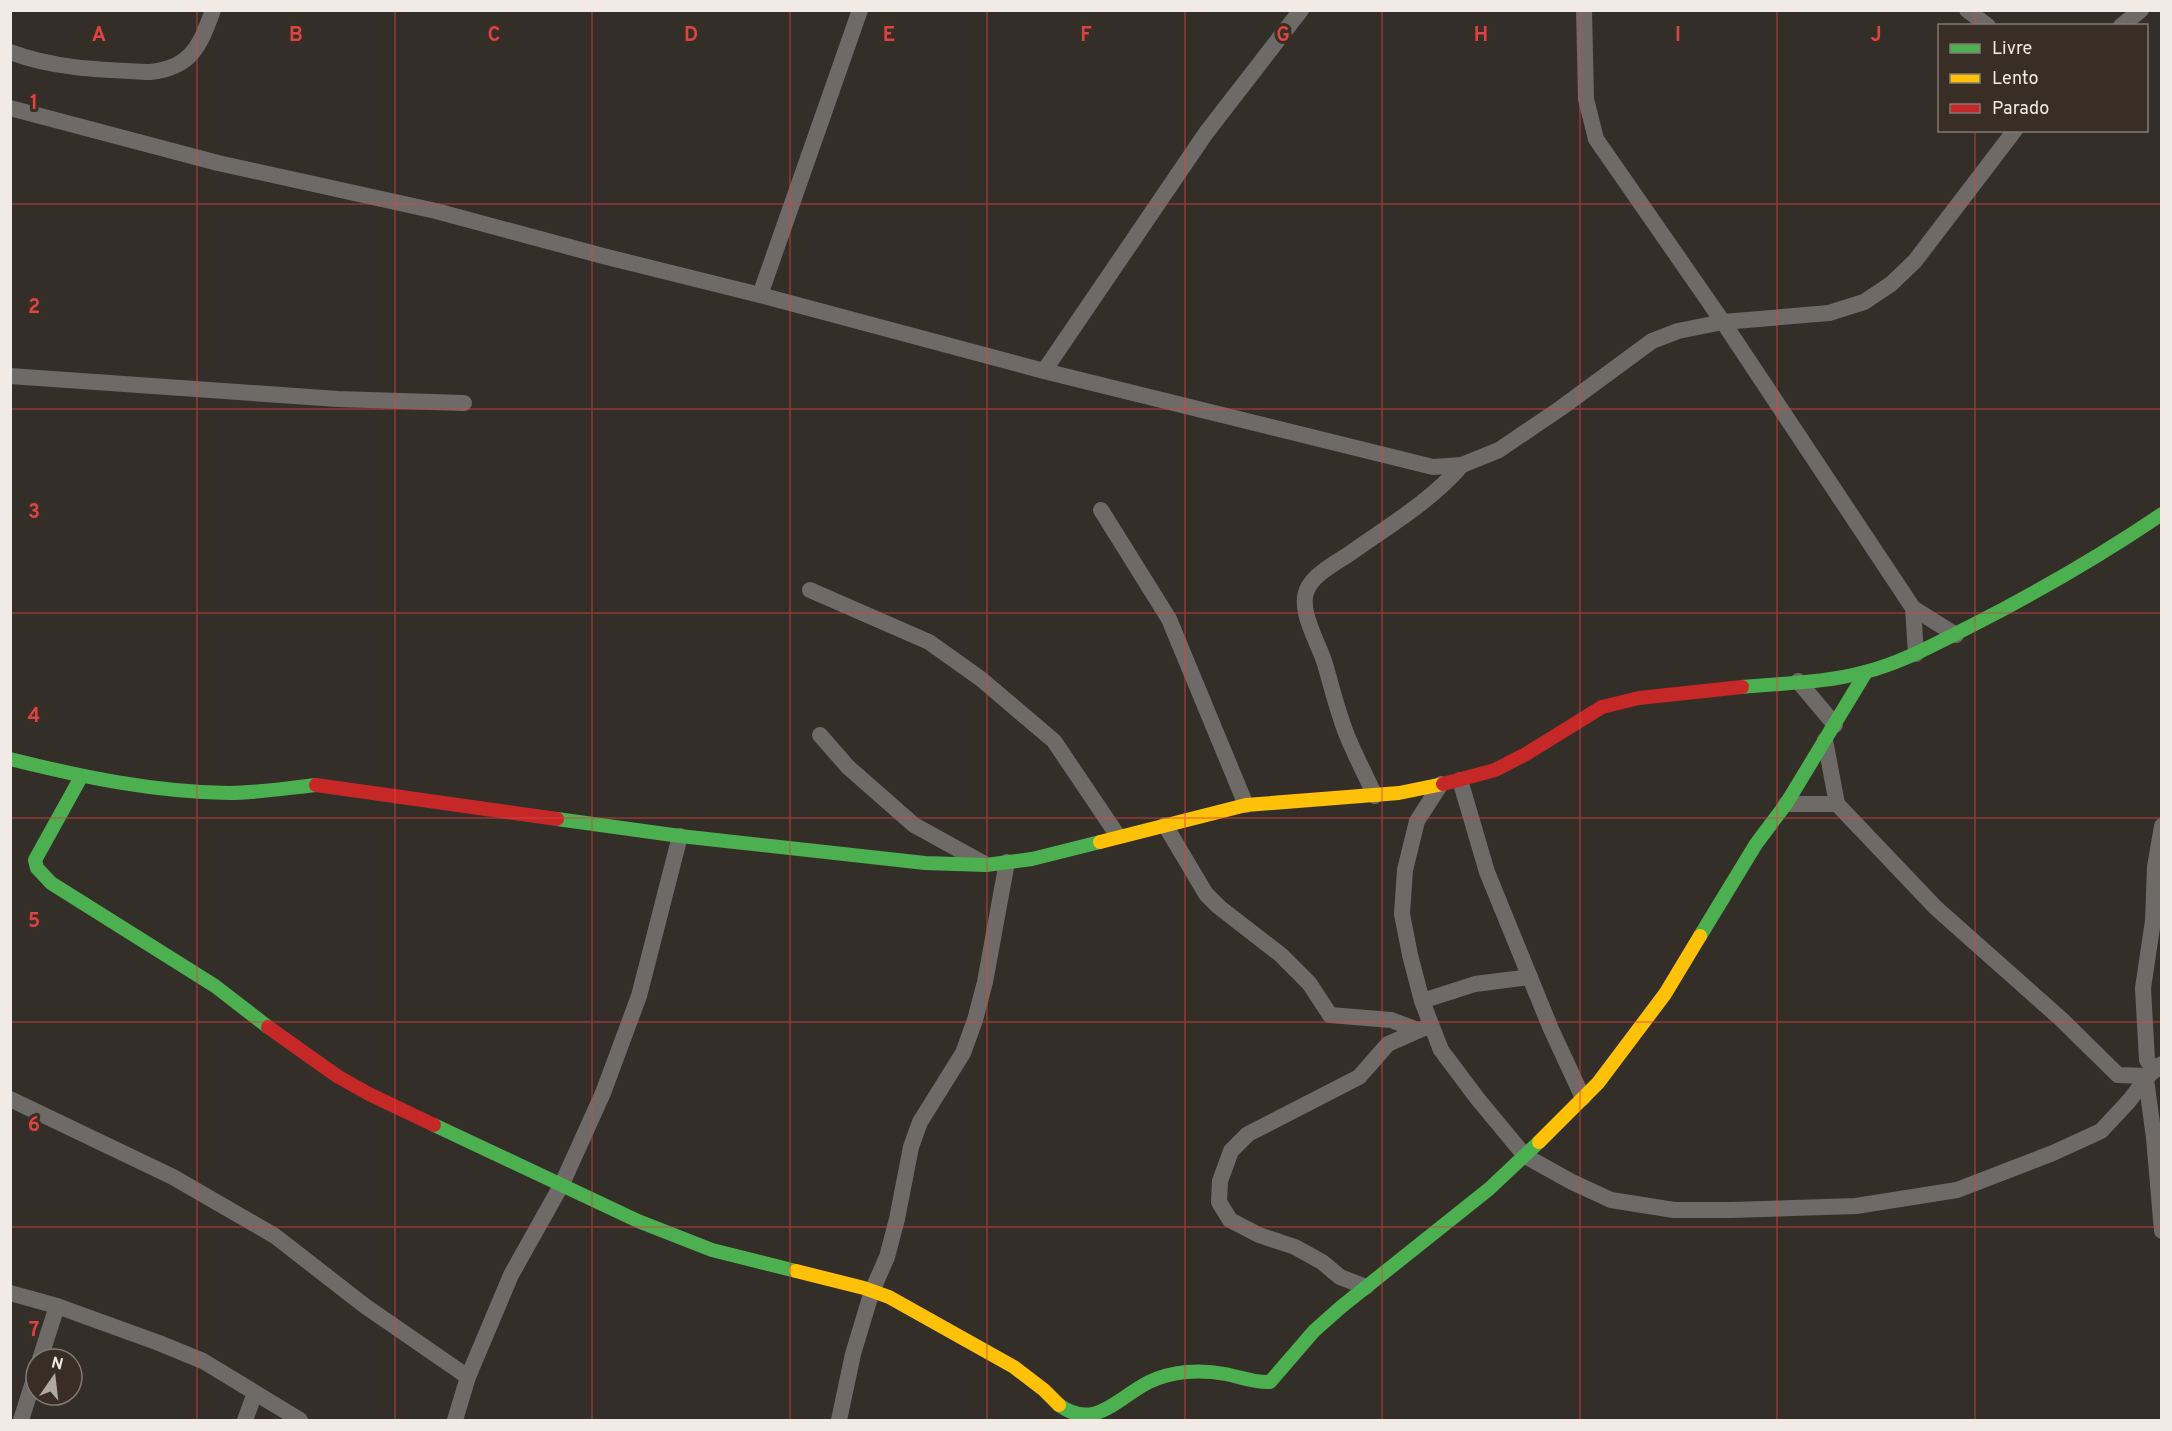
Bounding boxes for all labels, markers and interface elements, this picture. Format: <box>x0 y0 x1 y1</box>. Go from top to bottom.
text: A <box>92 23 106 49</box>
text: B <box>289 23 303 49</box>
text: C <box>488 23 500 49</box>
text: D <box>684 23 698 49</box>
text: E <box>883 23 895 49</box>
text: F <box>1080 23 1092 49</box>
text: G <box>1276 23 1290 49</box>
text: H <box>1474 23 1488 49</box>
text: I <box>1675 23 1681 49</box>
text: J <box>1870 23 1882 49</box>
legend <box>1938 24 2148 132</box>
text: Livre <box>1992 38 2032 61</box>
text: Lento <box>1992 68 2038 91</box>
text: 1 <box>30 91 38 117</box>
text: Parado <box>1992 98 2049 121</box>
text: 2 <box>28 295 40 321</box>
text: 3 <box>28 500 40 526</box>
text: 4 <box>28 704 40 730</box>
text: 5 <box>28 909 40 935</box>
text: 6 <box>28 1113 40 1139</box>
text: 7 <box>29 1318 39 1344</box>
north arrow <box>24 1347 84 1407</box>
text: N <box>49 1353 65 1375</box>

